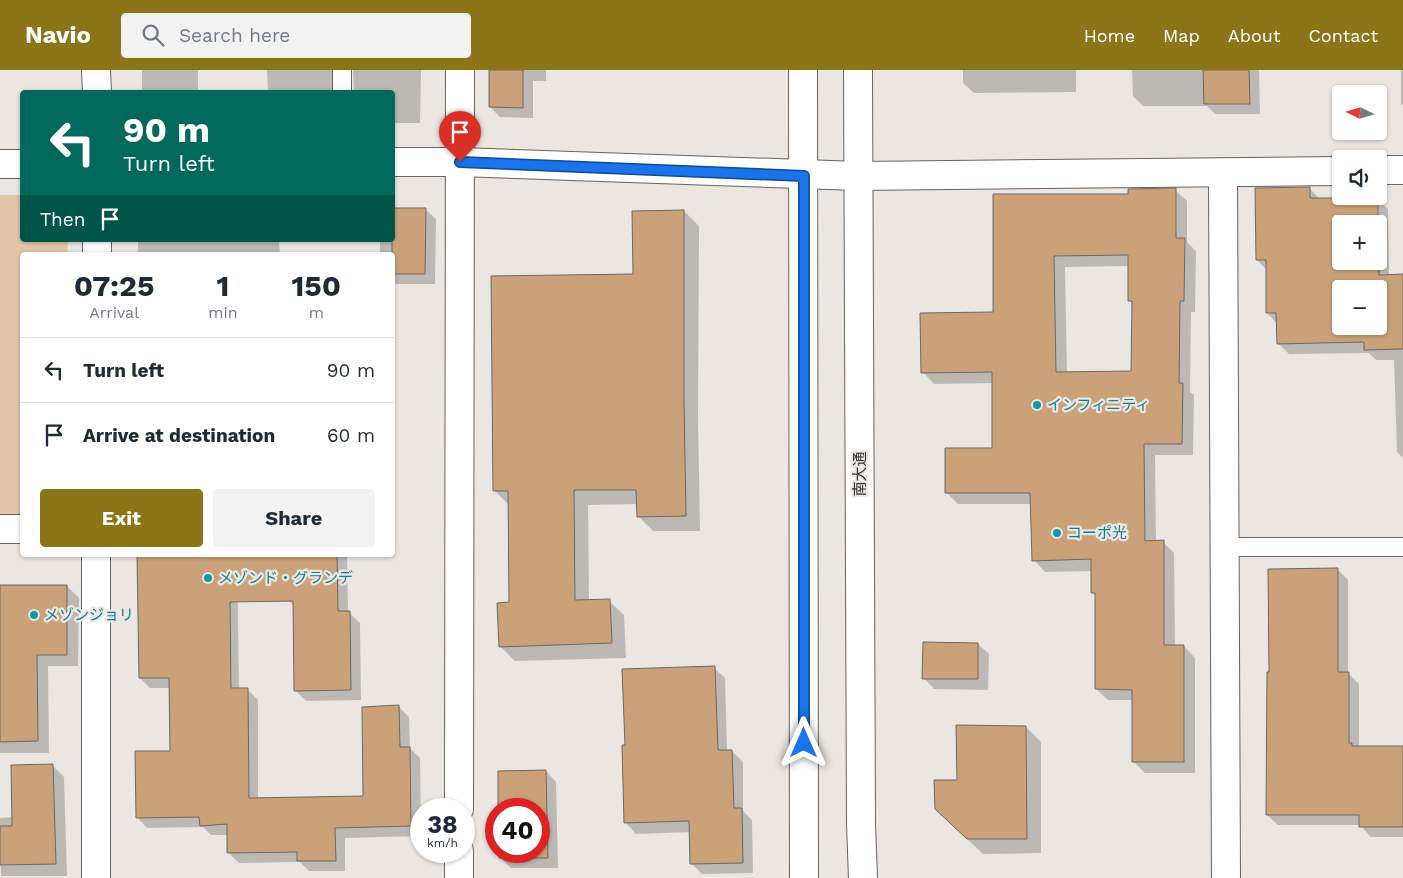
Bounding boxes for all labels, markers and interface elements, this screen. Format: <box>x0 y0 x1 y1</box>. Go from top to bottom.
search box <box>121 13 471 58</box>
text: Navio <box>25 21 91 49</box>
icon: search <box>139 21 167 49</box>
text: Search here <box>179 24 290 47</box>
text: Home <box>1084 25 1135 46</box>
text: Map <box>1163 25 1200 46</box>
text: About <box>1228 25 1280 46</box>
text: Contact <box>1308 25 1378 46</box>
north arrow <box>1332 85 1388 140</box>
map controls <box>1332 85 1387 335</box>
text: 90 m <box>123 109 210 151</box>
icon: left <box>40 110 105 175</box>
pin <box>439 111 481 162</box>
icon: arrive <box>446 118 474 146</box>
button: sound <box>1332 150 1387 205</box>
text: Turn left <box>123 151 215 176</box>
icon: arrive <box>96 205 124 233</box>
text: Then <box>40 208 86 231</box>
button: + <box>1332 215 1387 270</box>
text: 07:25 <box>74 268 154 303</box>
text: 1 <box>216 268 229 303</box>
text: 150 <box>291 268 341 303</box>
button: − <box>1332 280 1387 335</box>
text: Arrival <box>89 303 139 322</box>
text: min <box>208 303 238 322</box>
text: m <box>309 303 324 322</box>
icon: left <box>40 356 68 384</box>
text: Turn left <box>83 359 164 382</box>
text: 90 m <box>327 359 375 382</box>
place label: インフィニティ <box>1047 396 1150 414</box>
marker: インフィニティ <box>1031 399 1043 411</box>
icon: arrive <box>40 421 68 449</box>
text: Arrive at destination <box>83 424 275 447</box>
text: 60 m <box>327 424 375 447</box>
street label: 南大通 <box>851 451 869 497</box>
button: Exit <box>40 489 203 547</box>
button: Share <box>213 489 375 547</box>
place label: コーポ光 <box>1067 524 1127 542</box>
marker: コーポ光 <box>1051 527 1063 539</box>
place label: メゾンド・グランデ <box>218 569 353 587</box>
marker: メゾンド・グランデ <box>202 572 214 584</box>
place label: メゾンジョリ <box>44 606 134 624</box>
marker: メゾンジョリ <box>28 609 40 621</box>
position arrow <box>777 716 829 768</box>
speed limit sign: 40 <box>485 798 550 863</box>
text: 38 <box>427 810 458 839</box>
text: km/h <box>427 836 458 850</box>

